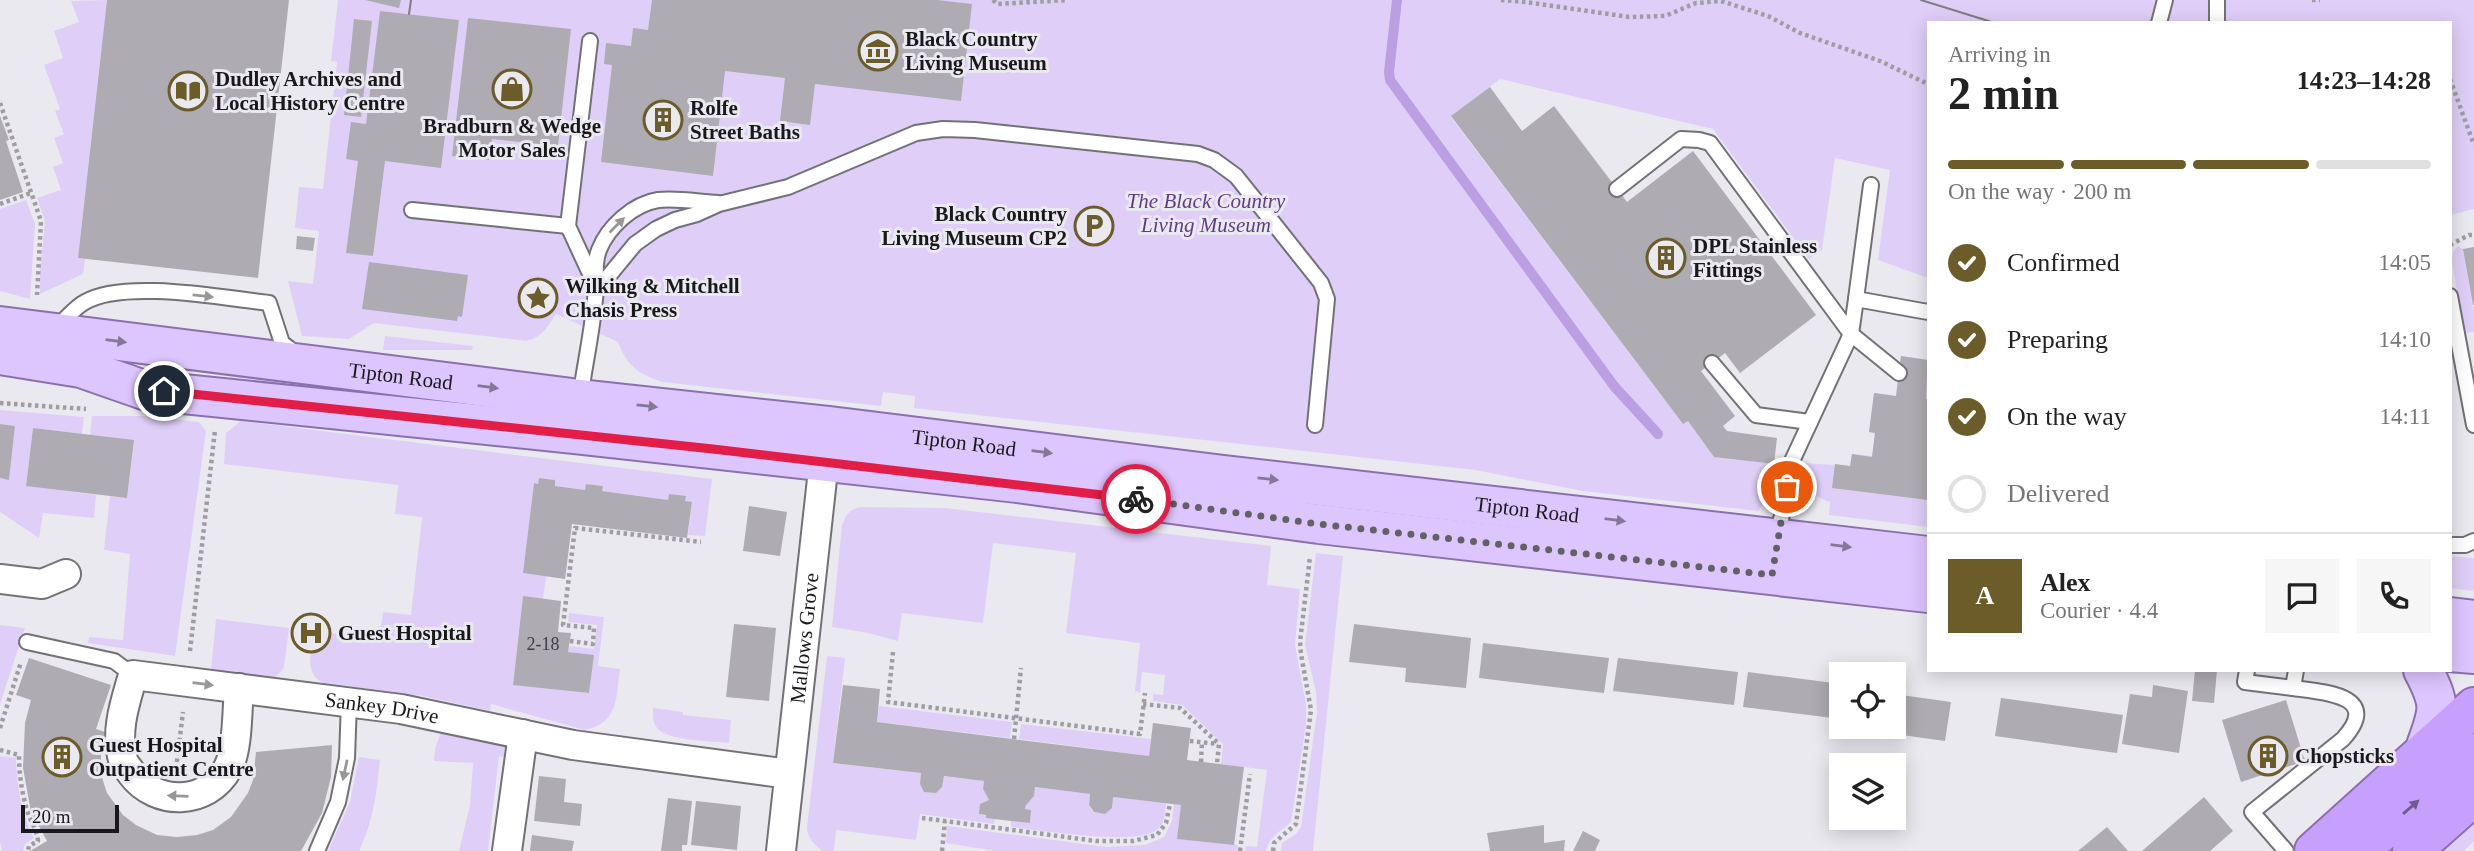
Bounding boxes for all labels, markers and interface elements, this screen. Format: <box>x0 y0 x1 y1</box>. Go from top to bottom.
place label: Black Country Living Museum <box>905 27 1047 75</box>
museum icon: Black Country Living Museum <box>857 30 899 72</box>
text: Arriving in <box>1948 42 2051 67</box>
text: 14:23–14:28 <box>2297 66 2431 95</box>
place label: Dudley Archives and Local History Centre <box>215 67 405 115</box>
shop icon: Bradburn & Wedge Motor Sales <box>491 68 533 110</box>
text: 2 min <box>1948 68 2059 119</box>
library icon: Dudley Archives and Local History Centre <box>167 70 209 112</box>
place label: Rolfe Street Baths <box>690 96 800 144</box>
building icon: Rolfe Street Baths <box>642 99 684 141</box>
place label: Bradburn & Wedge Motor Sales <box>423 114 601 162</box>
text: On the way · 200 m <box>1948 179 2131 204</box>
park label: The Black Country Living Museum <box>1127 189 1286 237</box>
place label: Black Country Living Museum CP2 <box>881 202 1067 250</box>
parking icon: Black Country Living Museum CP2 <box>1073 205 1115 247</box>
one-way arrow <box>608 216 625 233</box>
place label: DPL Stainless Fittings <box>1693 234 1817 282</box>
building icon: DPL Stainless Fittings <box>1645 237 1687 279</box>
icon: check <box>1948 244 1986 282</box>
text: Confirmed <box>2007 248 2120 277</box>
text: 14:05 <box>2379 250 2431 275</box>
place label: Wilking & Mitchell Chasis Press <box>565 274 740 322</box>
place icon: Wilking & Mitchell Chasis Press <box>517 277 559 319</box>
one-way arrow <box>192 291 214 302</box>
icon: check <box>1948 321 1986 359</box>
text: Preparing <box>2007 325 2108 354</box>
text: 14:10 <box>2379 327 2431 352</box>
one-way arrow <box>106 335 128 346</box>
street label: Tipton Road <box>347 358 455 395</box>
pin <box>134 361 194 421</box>
icon: home <box>145 372 183 410</box>
one-way arrow <box>477 382 499 393</box>
icon: check <box>1948 398 1986 436</box>
one-way arrow <box>637 401 659 412</box>
text: On the way <box>2007 402 2127 431</box>
text: 14:11 <box>2379 404 2431 429</box>
street label: Tipton Road <box>910 424 1018 461</box>
one-way arrow <box>1031 446 1053 457</box>
pin <box>1757 457 1817 517</box>
courier <box>1101 464 1171 534</box>
icon: bag <box>1768 468 1806 506</box>
one-way arrow <box>1257 474 1279 485</box>
text: Delivered <box>2007 479 2110 508</box>
icon: bike <box>1117 480 1155 518</box>
street label: Tipton Road <box>1473 492 1581 528</box>
one-way arrow <box>1604 514 1626 525</box>
one-way arrow <box>1830 541 1852 552</box>
button: chat <box>2265 559 2339 633</box>
button: phone <box>2357 559 2431 633</box>
text: Alex <box>2040 568 2091 597</box>
street label: Mallows Grove <box>785 572 824 705</box>
text: A <box>1976 581 1994 610</box>
text: Courier · 4.4 <box>2040 598 2158 623</box>
hospital icon: Guest Hospital <box>290 612 332 654</box>
place label: Guest Hospital <box>338 621 472 645</box>
house number: 2-18 <box>527 634 560 654</box>
map controls <box>1829 662 1906 830</box>
button: locate <box>1829 662 1906 739</box>
one-way arrow <box>192 678 214 689</box>
street label: Sankey Drive <box>324 687 441 729</box>
place label: Guest Hospital Outpatient Centre <box>89 733 254 781</box>
building icon: Chopsticks <box>2247 735 2289 777</box>
building icon: Guest Hospital Outpatient Centre <box>41 736 83 778</box>
place label: Chopsticks <box>2295 744 2394 768</box>
button: layers <box>1829 753 1906 830</box>
one-way arrow <box>339 759 350 781</box>
one-way arrow <box>167 790 189 801</box>
one-way arrow <box>2402 799 2420 815</box>
scale bar <box>21 802 119 834</box>
text: 20 m <box>32 806 71 827</box>

